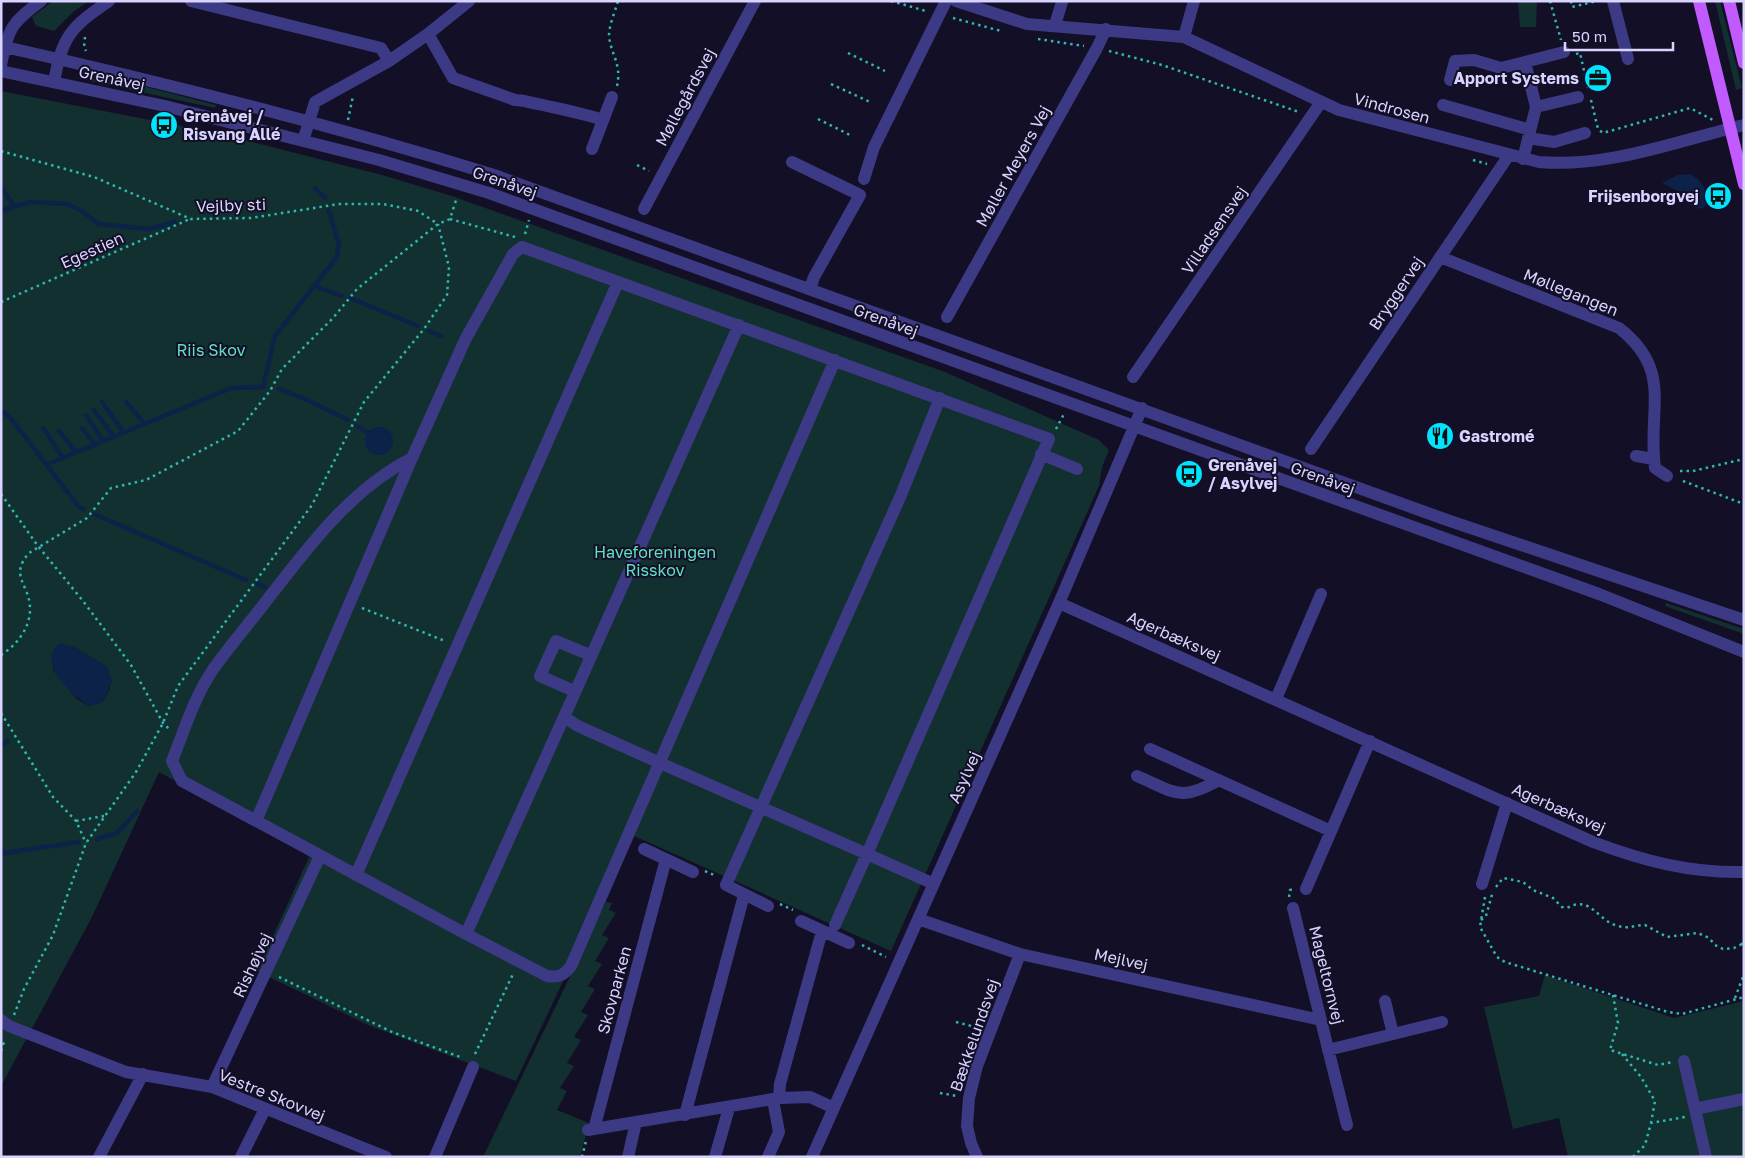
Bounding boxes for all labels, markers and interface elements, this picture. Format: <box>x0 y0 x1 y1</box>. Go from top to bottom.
scale bar <box>1565 20 1672 52</box>
text: 50 m <box>1572 27 1607 45</box>
street label: Møllegårdsvej <box>651 45 719 149</box>
street label: Grenåvej <box>77 61 147 95</box>
office icon: Apport Systems <box>1583 63 1613 93</box>
place label: Apport Systems <box>1454 68 1579 88</box>
street label: Vindrosen <box>1352 88 1432 128</box>
street label: Møller Meyers Vej <box>971 102 1055 230</box>
place label: Grenåvej / Risvang Allé <box>183 106 280 144</box>
bus stop icon: Grenåvej / Risvang Allé <box>149 110 179 140</box>
street label: Grenåvej <box>470 162 540 202</box>
bus stop icon: Frijsenborgvej <box>1703 181 1733 211</box>
street label: Villadsensvej <box>1177 182 1251 278</box>
place label: Frijsenborgvej <box>1588 186 1699 206</box>
street label: Vejlby sti <box>196 194 266 216</box>
street label: Egestien <box>57 227 127 273</box>
street label: Bryggervej <box>1364 253 1428 333</box>
street label: Møllegangen <box>1521 264 1621 320</box>
street label: Grenåvej <box>851 299 921 341</box>
park label: Riis Skov <box>176 340 246 360</box>
restaurant icon: Gastromé <box>1425 421 1455 451</box>
place label: Gastromé <box>1459 426 1534 446</box>
place label: Grenåvej / Asylvej <box>1208 455 1278 493</box>
street label: Grenåvej <box>1288 457 1358 499</box>
bus stop icon: Grenåvej / Asylvej <box>1174 459 1204 489</box>
park label: Haveforeningen Risskov <box>594 542 716 580</box>
street label: Agerbæksvej <box>1124 606 1224 666</box>
street label: Asylvej <box>944 748 984 806</box>
street label: Agerbæksvej <box>1509 778 1609 838</box>
street label: Mageltornvej <box>1305 924 1349 1026</box>
street label: Rishøjvej <box>228 929 276 1001</box>
street label: Skovparken <box>593 944 635 1036</box>
street label: Mejlvej <box>1092 944 1150 974</box>
street label: Bækkelundsvej <box>945 976 1003 1094</box>
street label: Vestre Skovvej <box>216 1065 328 1125</box>

